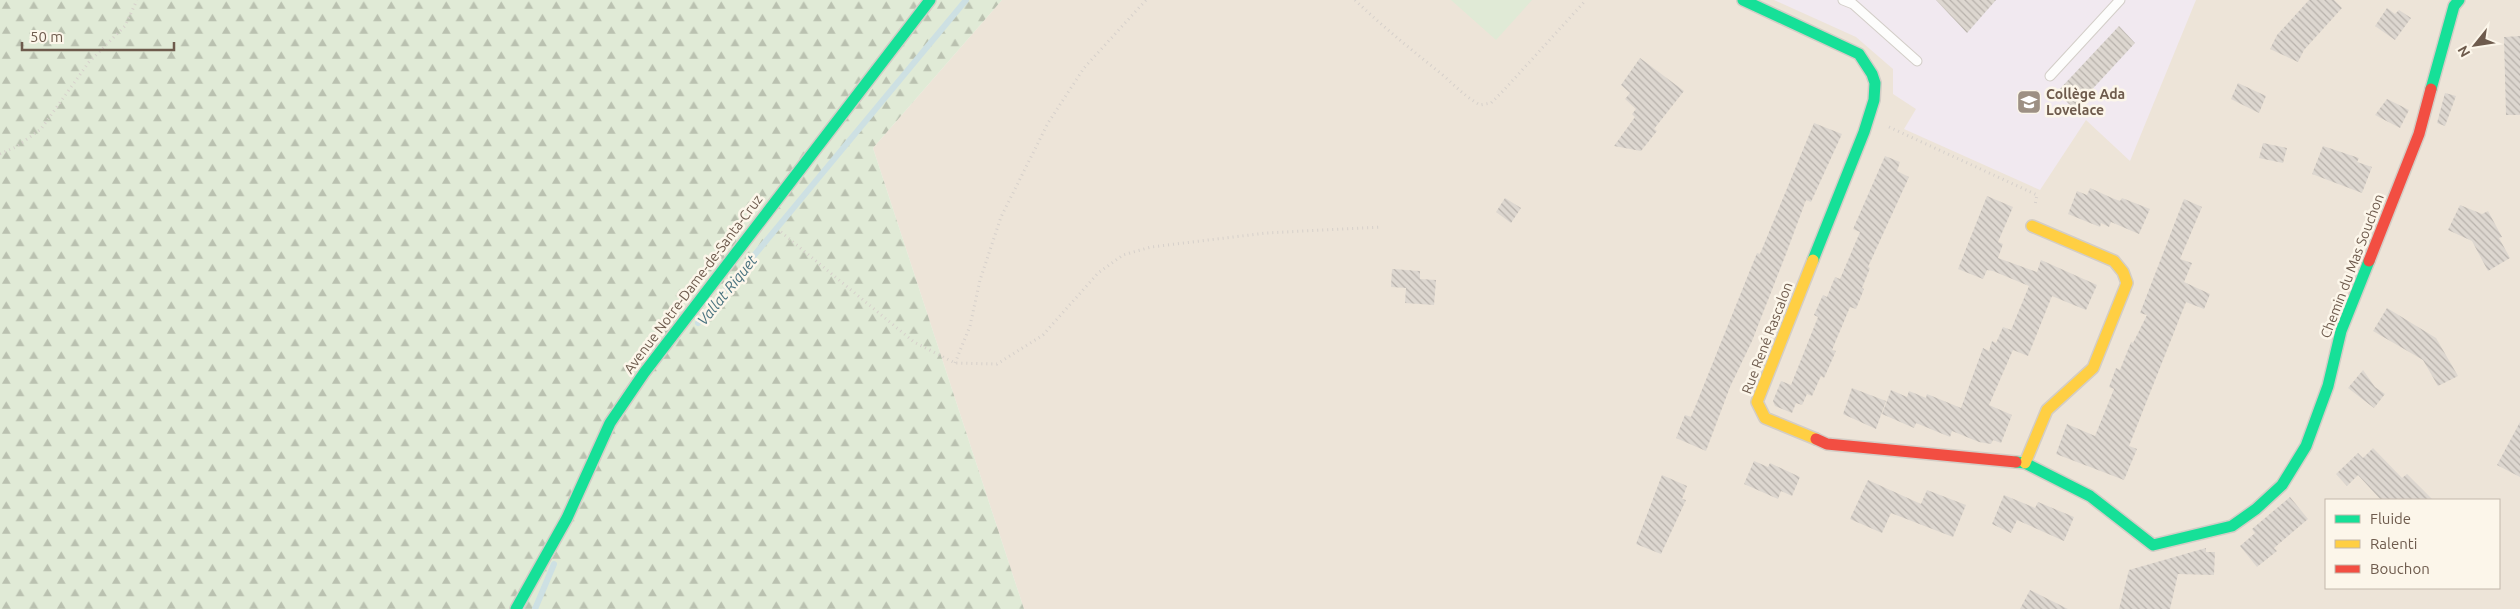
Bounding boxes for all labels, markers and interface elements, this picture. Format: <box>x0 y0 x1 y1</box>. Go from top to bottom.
scale bar <box>22 20 175 52</box>
north arrow <box>2450 20 2500 70</box>
text: 50 m <box>30 28 63 45</box>
text: N <box>2454 43 2473 60</box>
place label: Collège Ada Lovelace <box>2046 86 2125 118</box>
school or university icon: Collège Ada Lovelace <box>2016 89 2042 115</box>
street label: Avenue Notre-Dame-de-Santa-Cruz <box>621 191 765 377</box>
street label: Chemin du Mas Souchon <box>2317 192 2387 340</box>
water label: Vallat Riquet <box>694 252 760 328</box>
street label: Rue René Rascalon <box>1738 280 1796 396</box>
legend <box>2325 499 2500 589</box>
text: Fluide <box>2370 510 2411 527</box>
text: Ralenti <box>2370 535 2417 552</box>
text: Bouchon <box>2370 560 2430 577</box>

